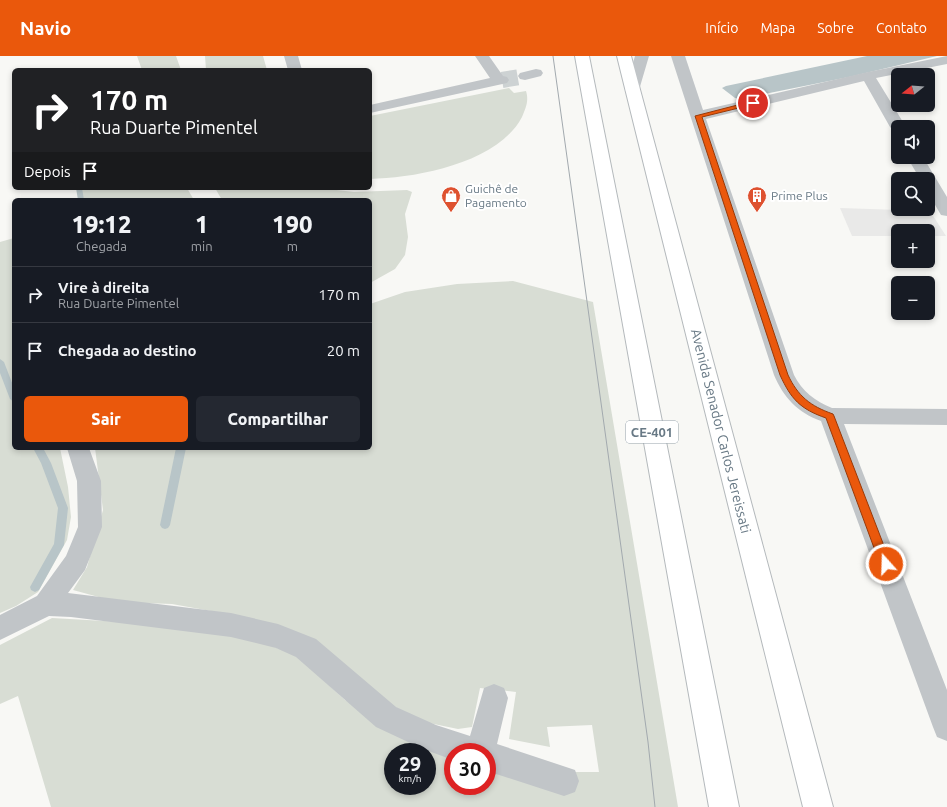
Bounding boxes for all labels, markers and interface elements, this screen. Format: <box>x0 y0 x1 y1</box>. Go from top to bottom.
text: Navio <box>20 17 71 39</box>
text: Início <box>705 20 738 36</box>
text: Mapa <box>760 20 795 36</box>
text: Sobre <box>817 20 854 36</box>
text: Contato <box>876 20 927 36</box>
north arrow <box>891 68 935 112</box>
map controls <box>891 68 935 320</box>
icon: right <box>24 84 76 136</box>
text: 170 m <box>90 84 168 115</box>
pin <box>736 86 770 120</box>
icon: arrive <box>742 92 764 114</box>
text: Rua Duarte Pimentel <box>90 117 258 137</box>
button: sound <box>891 120 935 164</box>
icon: arrive <box>79 160 101 182</box>
text: Depois <box>24 163 71 180</box>
button: search <box>891 172 935 216</box>
place label: Guichê de Pagamento <box>465 182 527 209</box>
shop icon: Guichê de Pagamento <box>440 185 462 213</box>
building icon: Prime Plus <box>746 185 768 213</box>
place label: Prime Plus <box>771 189 828 202</box>
text: 19:12 <box>71 211 131 238</box>
text: 1 <box>195 211 208 238</box>
text: 190 <box>272 211 313 238</box>
button: + <box>891 224 935 268</box>
text: Chegada <box>76 239 127 253</box>
text: min <box>191 239 213 253</box>
text: m <box>287 239 298 253</box>
button: − <box>891 276 935 320</box>
text: Vire à direita <box>58 279 150 296</box>
icon: right <box>24 284 46 306</box>
text: 170 m <box>318 286 360 303</box>
text: Rua Duarte Pimentel <box>58 296 179 310</box>
street label: Avenida Senador Carlos Jereissati <box>688 327 754 535</box>
icon: arrive <box>24 340 46 362</box>
text: Chegada ao destino <box>58 342 197 359</box>
text: 20 m <box>327 342 360 359</box>
button: Sair <box>24 396 188 442</box>
button: Compartilhar <box>196 396 360 442</box>
road number: CE-401 <box>626 421 678 443</box>
position arrow <box>865 543 907 585</box>
speed limit sign: 30 <box>444 743 496 795</box>
text: 29 <box>399 752 421 775</box>
text: km/h <box>398 773 422 784</box>

